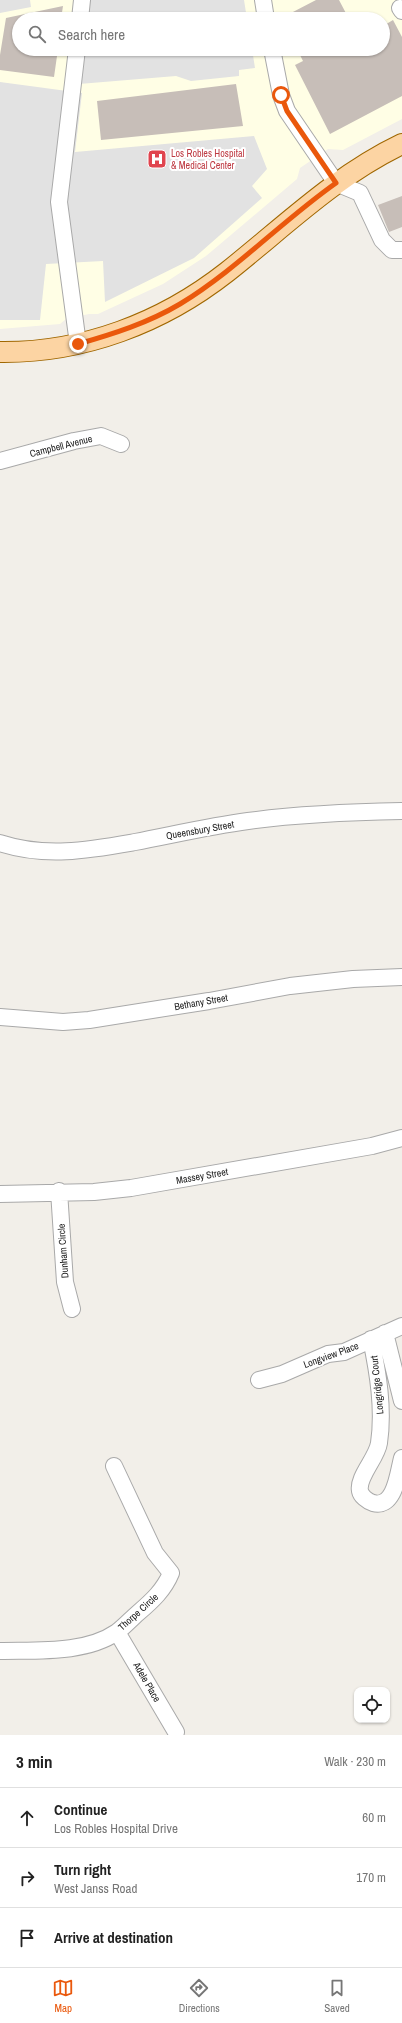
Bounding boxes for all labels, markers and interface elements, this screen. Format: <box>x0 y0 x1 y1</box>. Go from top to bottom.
search box <box>12 12 390 56</box>
icon: search <box>26 23 48 45</box>
text: Search here <box>58 24 125 45</box>
route start <box>272 86 290 104</box>
place label: Los Robles Hospital & Medical Center <box>171 147 245 172</box>
hospital icon: Los Robles Hospital & Medical Center <box>146 148 168 170</box>
route end <box>69 335 87 353</box>
street label: Campbell Avenue <box>28 432 94 460</box>
street label: Queensbury Street <box>165 817 236 842</box>
street label: Bethany Street <box>173 991 230 1013</box>
street label: Massey Street <box>175 1165 230 1187</box>
street label: Dunham Circle <box>55 1223 71 1279</box>
street label: Longview Place <box>302 1339 361 1371</box>
street label: Longridge Court <box>367 1354 387 1415</box>
street label: Thorpe Circle <box>115 1590 161 1633</box>
street label: Adele Place <box>130 1659 164 1705</box>
map controls <box>354 1687 390 1723</box>
button: locate <box>354 1687 390 1723</box>
text: 3 min <box>16 1750 52 1773</box>
text: Walk · 230 m <box>324 1753 386 1770</box>
text: Continue <box>54 1799 107 1820</box>
icon: ahead <box>16 1807 38 1829</box>
text: 60 m <box>362 1809 386 1826</box>
text: Los Robles Hospital Drive <box>54 1820 178 1837</box>
text: Turn right <box>54 1859 111 1880</box>
icon: right <box>16 1867 38 1889</box>
text: 170 m <box>356 1869 386 1886</box>
text: West Janss Road <box>54 1880 137 1897</box>
icon: arrive <box>16 1927 38 1949</box>
text: Arrive at destination <box>54 1927 173 1948</box>
tab: Map <box>52 1977 74 2015</box>
tab: Directions <box>179 1977 220 2015</box>
tab: Saved <box>324 1977 350 2015</box>

